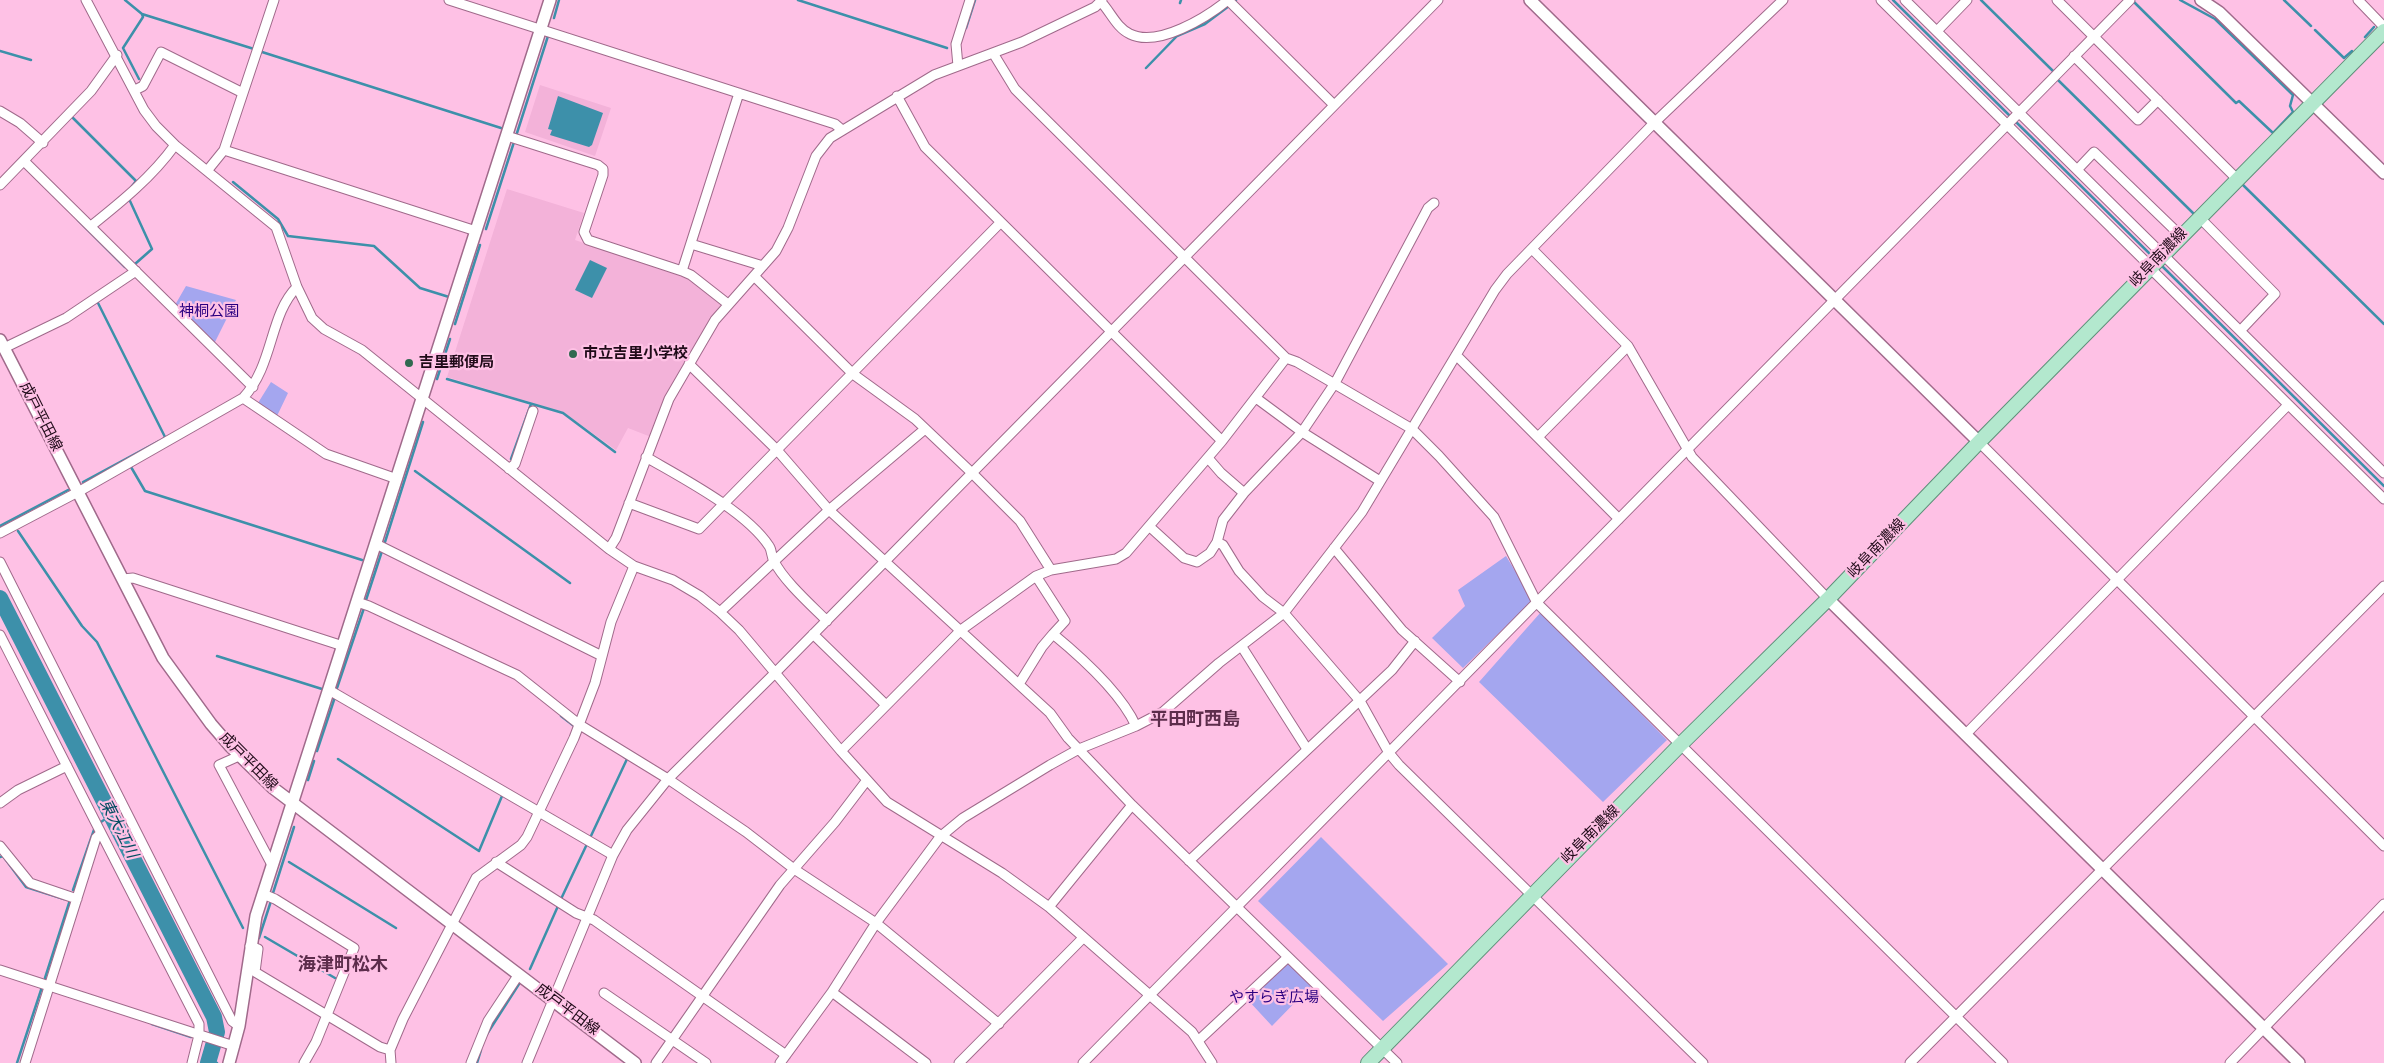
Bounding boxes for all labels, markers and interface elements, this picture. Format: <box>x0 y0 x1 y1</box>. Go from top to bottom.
street label: 岐阜南濃線 <box>2126 225 2192 291</box>
park label: 神桐公園 <box>179 303 239 321</box>
place label: 市立吉里小学校 <box>583 345 688 363</box>
marker: 市立吉里小学校 <box>567 348 579 360</box>
place label: 吉里郵便局 <box>419 354 494 372</box>
marker: 吉里郵便局 <box>403 357 415 369</box>
street label: 成戸平田線 <box>15 380 65 454</box>
street label: 岐阜南濃線 <box>1844 516 1910 582</box>
district label: 平田町西島 <box>1150 710 1240 732</box>
street label: 成戸平田線 <box>215 729 281 795</box>
water label: 東大江川 <box>95 796 141 862</box>
street label: 岐阜南濃線 <box>1558 802 1624 868</box>
district label: 海津町松木 <box>298 955 388 977</box>
street label: 成戸平田線 <box>532 980 602 1040</box>
park label: やすらぎ広場 <box>1229 989 1319 1007</box>

